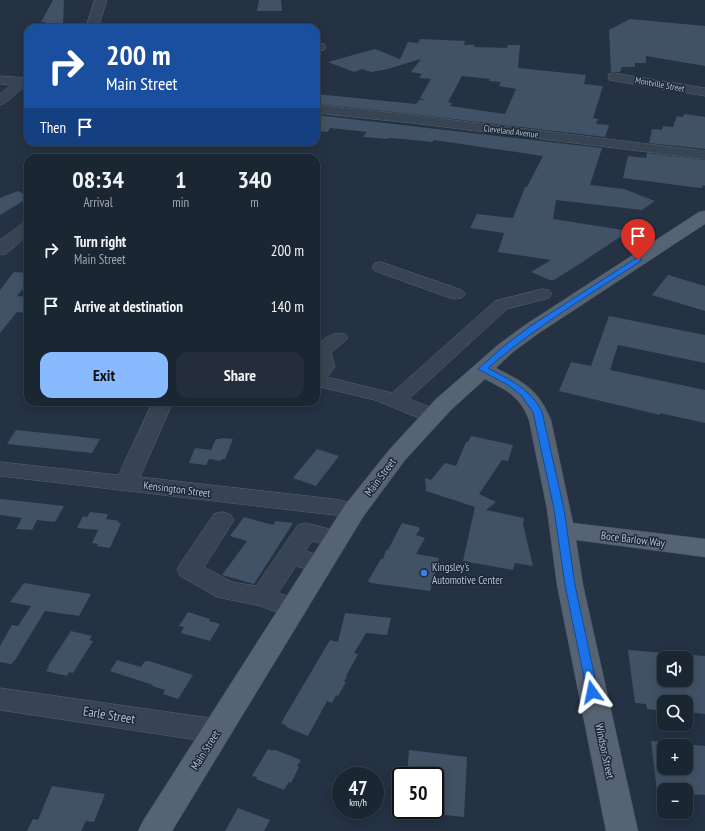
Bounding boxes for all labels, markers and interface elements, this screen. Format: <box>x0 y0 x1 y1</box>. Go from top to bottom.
text: 200 m <box>106 36 170 73</box>
icon: right <box>40 40 92 92</box>
text: Main Street <box>106 72 178 95</box>
street label: Montville Street <box>634 74 686 94</box>
icon: arrive <box>74 116 96 138</box>
text: Then <box>40 118 66 137</box>
street label: Cleveland Avenue <box>483 122 539 140</box>
text: 08:34 <box>72 164 124 195</box>
text: 1 <box>175 164 186 195</box>
text: 340 <box>237 164 272 195</box>
text: Arrival <box>83 194 113 211</box>
text: min <box>172 194 189 211</box>
text: m <box>250 194 259 211</box>
pin <box>621 219 655 260</box>
icon: arrive <box>627 225 649 247</box>
text: Turn right <box>74 232 126 251</box>
icon: right <box>40 239 62 261</box>
text: 200 m <box>271 241 304 260</box>
text: Main Street <box>74 251 126 268</box>
icon: arrive <box>40 295 62 317</box>
text: Arrive at destination <box>74 297 183 316</box>
text: 140 m <box>271 297 304 316</box>
button: Exit <box>40 352 168 398</box>
button: Share <box>176 352 304 398</box>
street label: Main Street <box>361 455 399 499</box>
street label: Kensington Street <box>143 478 211 500</box>
street label: Boce Barlow Way <box>600 528 667 550</box>
place label: Kingsley's Automotive Center <box>432 560 503 587</box>
marker: Kingsley's Automotive Center <box>419 568 429 578</box>
map controls <box>657 651 693 819</box>
button: sound <box>657 651 693 687</box>
position arrow <box>571 671 613 713</box>
button: search <box>657 695 693 731</box>
street label: Earle Street <box>82 703 137 728</box>
street label: Windsor Street <box>592 722 618 780</box>
street label: Main Street <box>187 728 223 772</box>
button: + <box>657 739 693 775</box>
speed limit sign: 50 <box>392 767 444 819</box>
text: 47 <box>348 775 368 801</box>
button: − <box>657 783 693 819</box>
text: km/h <box>349 796 367 809</box>

